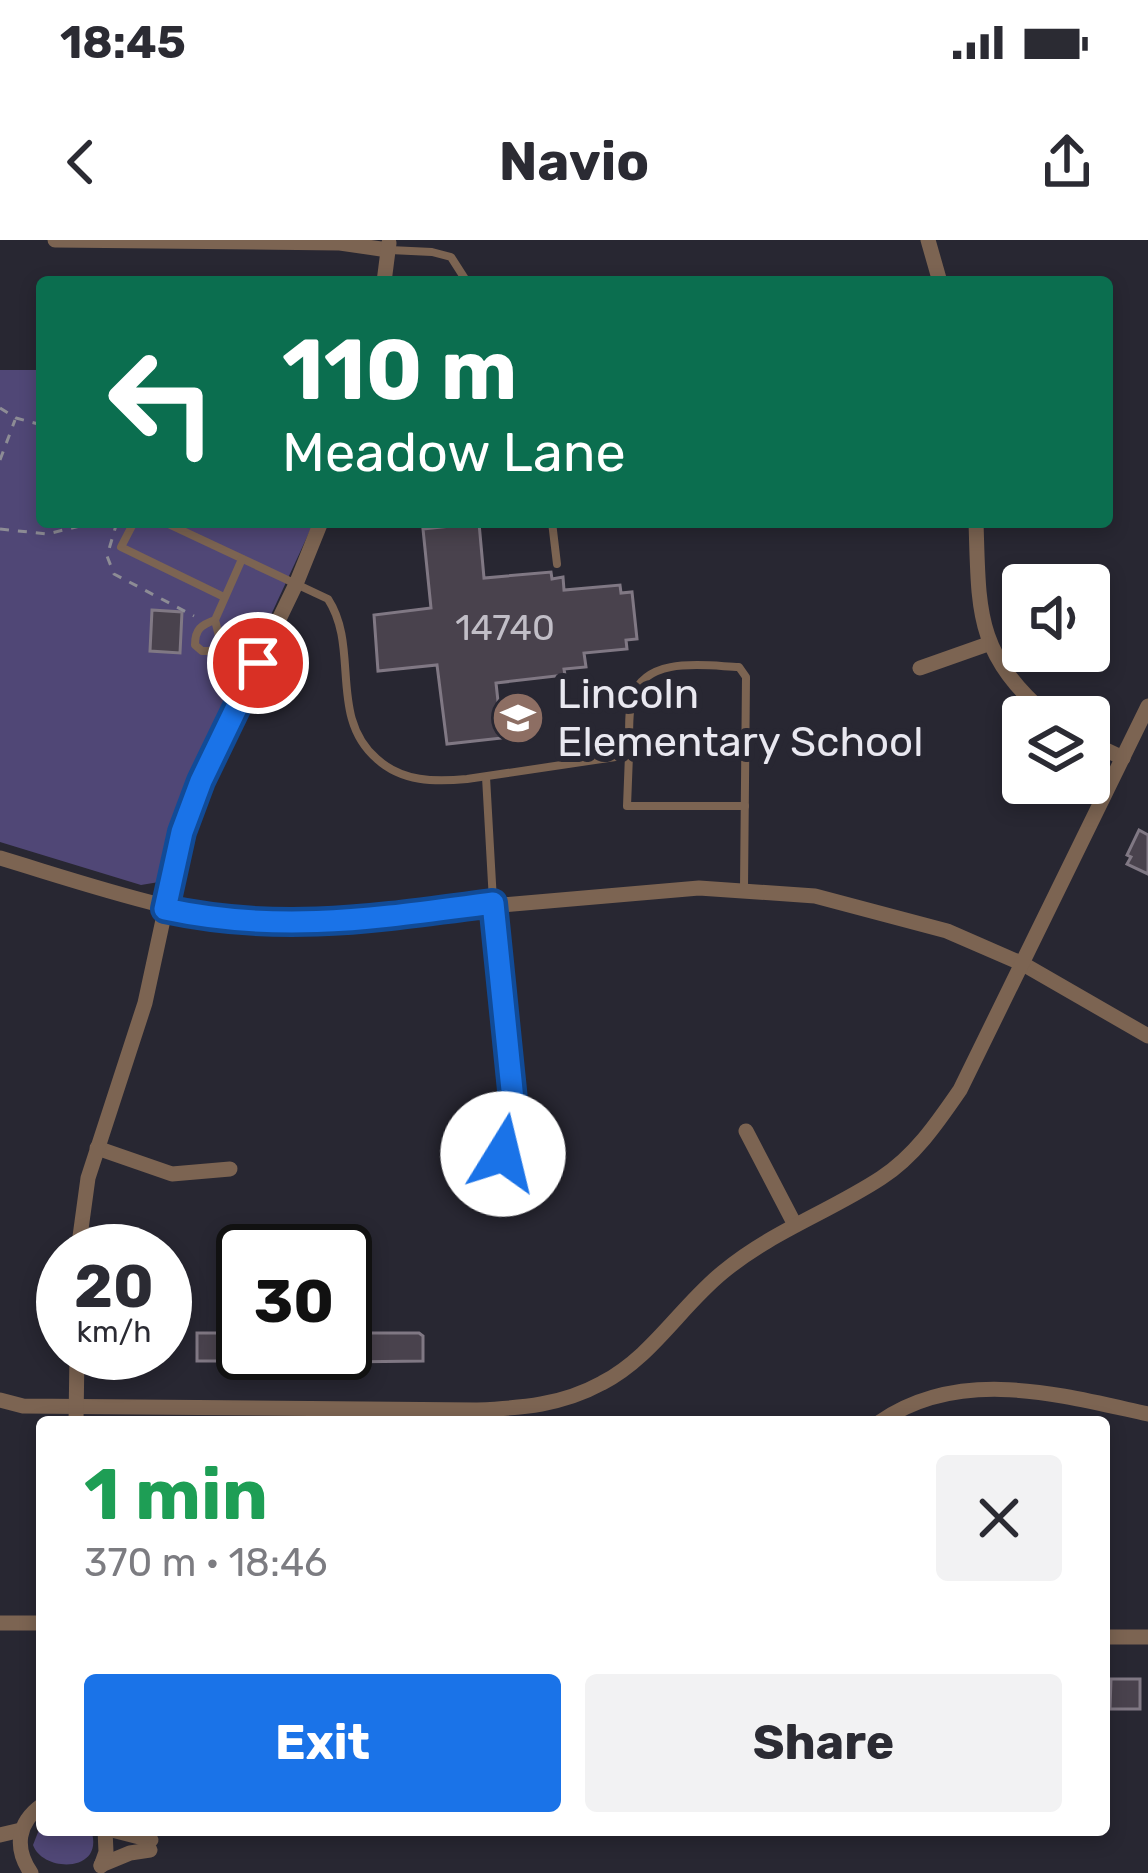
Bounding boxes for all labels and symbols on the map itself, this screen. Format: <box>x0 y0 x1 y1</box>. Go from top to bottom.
house number: 14740 <box>455 606 555 649</box>
pin <box>207 612 309 714</box>
place label: Lincoln Elementary School <box>557 669 923 767</box>
school or university icon: Lincoln Elementary School <box>490 690 546 746</box>
position arrow <box>440 1091 566 1217</box>
speed limit sign: 30 <box>216 1224 372 1380</box>

